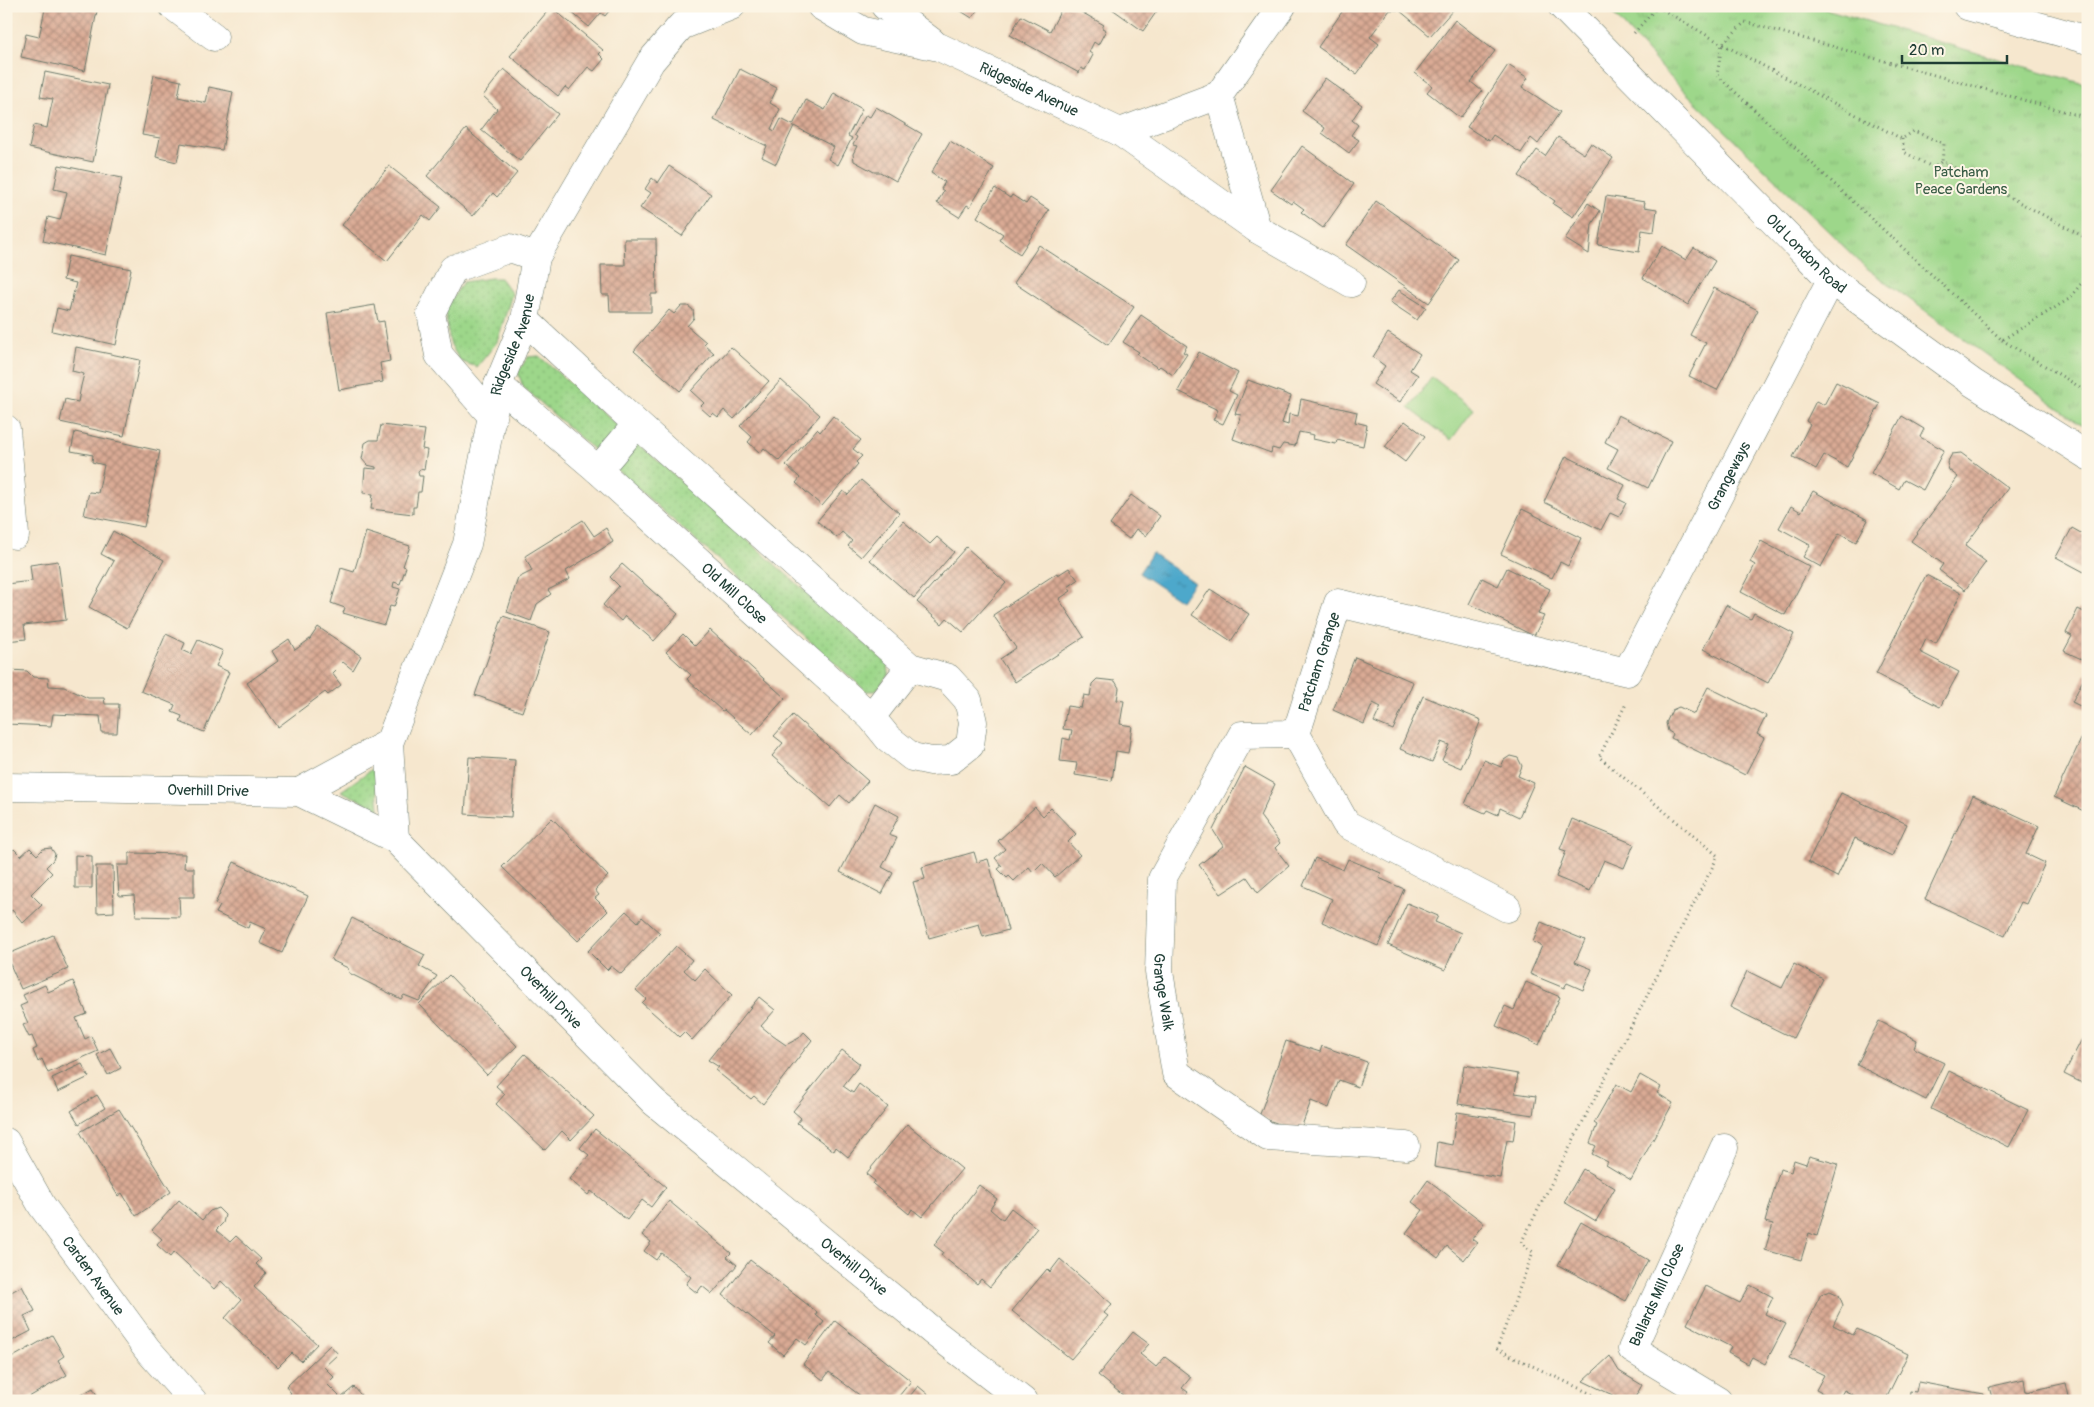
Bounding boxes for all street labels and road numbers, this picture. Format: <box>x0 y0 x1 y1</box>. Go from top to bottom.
street label: Ridgeside Avenue <box>976 58 1082 121</box>
street label: Old London Road <box>1761 210 1850 298</box>
street label: Ridgeside Avenue <box>487 292 539 397</box>
street label: Grangeways <box>1703 438 1755 514</box>
street label: Old Mill Close <box>697 559 771 629</box>
street label: Patcham Grange <box>1295 609 1345 715</box>
street label: Overhill Drive <box>167 781 249 801</box>
street label: Grange Walk <box>1149 953 1178 1033</box>
street label: Overhill Drive <box>515 962 586 1034</box>
street label: Carden Avenue <box>57 1233 129 1320</box>
street label: Overhill Drive <box>816 1234 892 1300</box>
street label: Ballards Mill Close <box>1625 1240 1689 1350</box>

